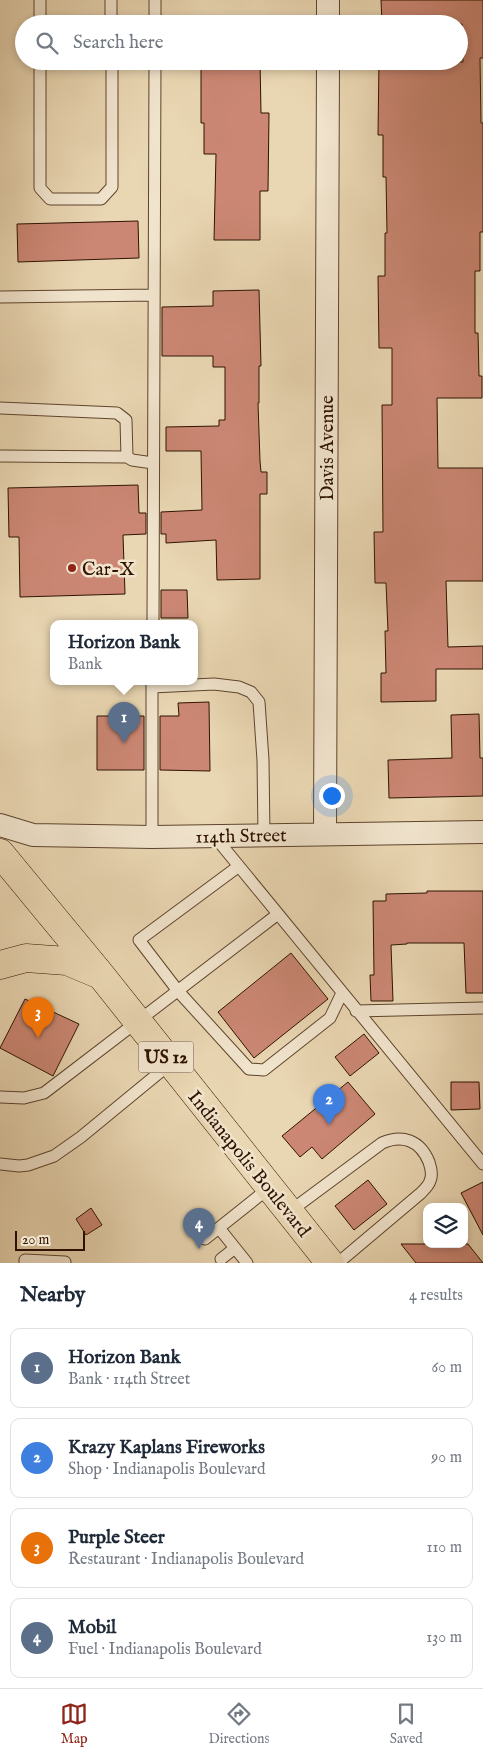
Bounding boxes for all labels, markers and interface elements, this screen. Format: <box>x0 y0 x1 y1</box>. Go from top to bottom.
search box <box>15 15 468 70</box>
icon: search <box>33 29 61 57</box>
text: Search here <box>73 31 164 55</box>
street label: Davis Avenue <box>316 395 340 501</box>
place label: Car-X <box>82 558 136 582</box>
marker: Car-X <box>66 562 78 574</box>
popup <box>50 620 198 685</box>
text: Horizon Bank <box>68 631 180 655</box>
text: Bank <box>68 655 102 675</box>
pin: 1 <box>108 702 140 743</box>
your location <box>319 783 345 809</box>
street label: 114th Street <box>195 824 287 850</box>
pin: 3 <box>22 997 54 1038</box>
road number: US 12 <box>138 1042 194 1072</box>
pin: 2 <box>313 1084 345 1125</box>
street label: Indianapolis Boulevard <box>182 1086 316 1243</box>
map controls <box>423 1203 468 1248</box>
button: layers <box>423 1203 468 1248</box>
pin: 4 <box>183 1208 215 1249</box>
scale bar <box>15 1228 85 1251</box>
text: 20 m <box>22 1231 49 1249</box>
text: Nearby <box>20 1282 85 1309</box>
text: 4 results <box>409 1286 463 1306</box>
text: Horizon Bank <box>68 1346 181 1370</box>
text: 1 <box>34 1358 40 1378</box>
text: 60 m <box>432 1358 462 1378</box>
text: Bank · 114th Street <box>68 1370 190 1390</box>
text: Krazy Kaplans Fireworks <box>68 1436 265 1460</box>
text: 2 <box>33 1448 41 1468</box>
text: 90 m <box>431 1448 462 1468</box>
text: Shop · Indianapolis Boulevard <box>68 1460 266 1480</box>
text: Purple Steer <box>68 1526 165 1550</box>
text: 3 <box>34 1538 40 1558</box>
text: 110 m <box>426 1538 462 1558</box>
text: Restaurant · Indianapolis Boulevard <box>68 1550 304 1570</box>
text: Mobil <box>68 1616 116 1640</box>
text: 4 <box>33 1628 41 1648</box>
text: 130 m <box>426 1628 462 1648</box>
text: Fuel · Indianapolis Boulevard <box>68 1640 262 1660</box>
tab: Map <box>60 1700 88 1748</box>
tab: Directions <box>208 1700 269 1748</box>
tab: Saved <box>390 1700 423 1748</box>

